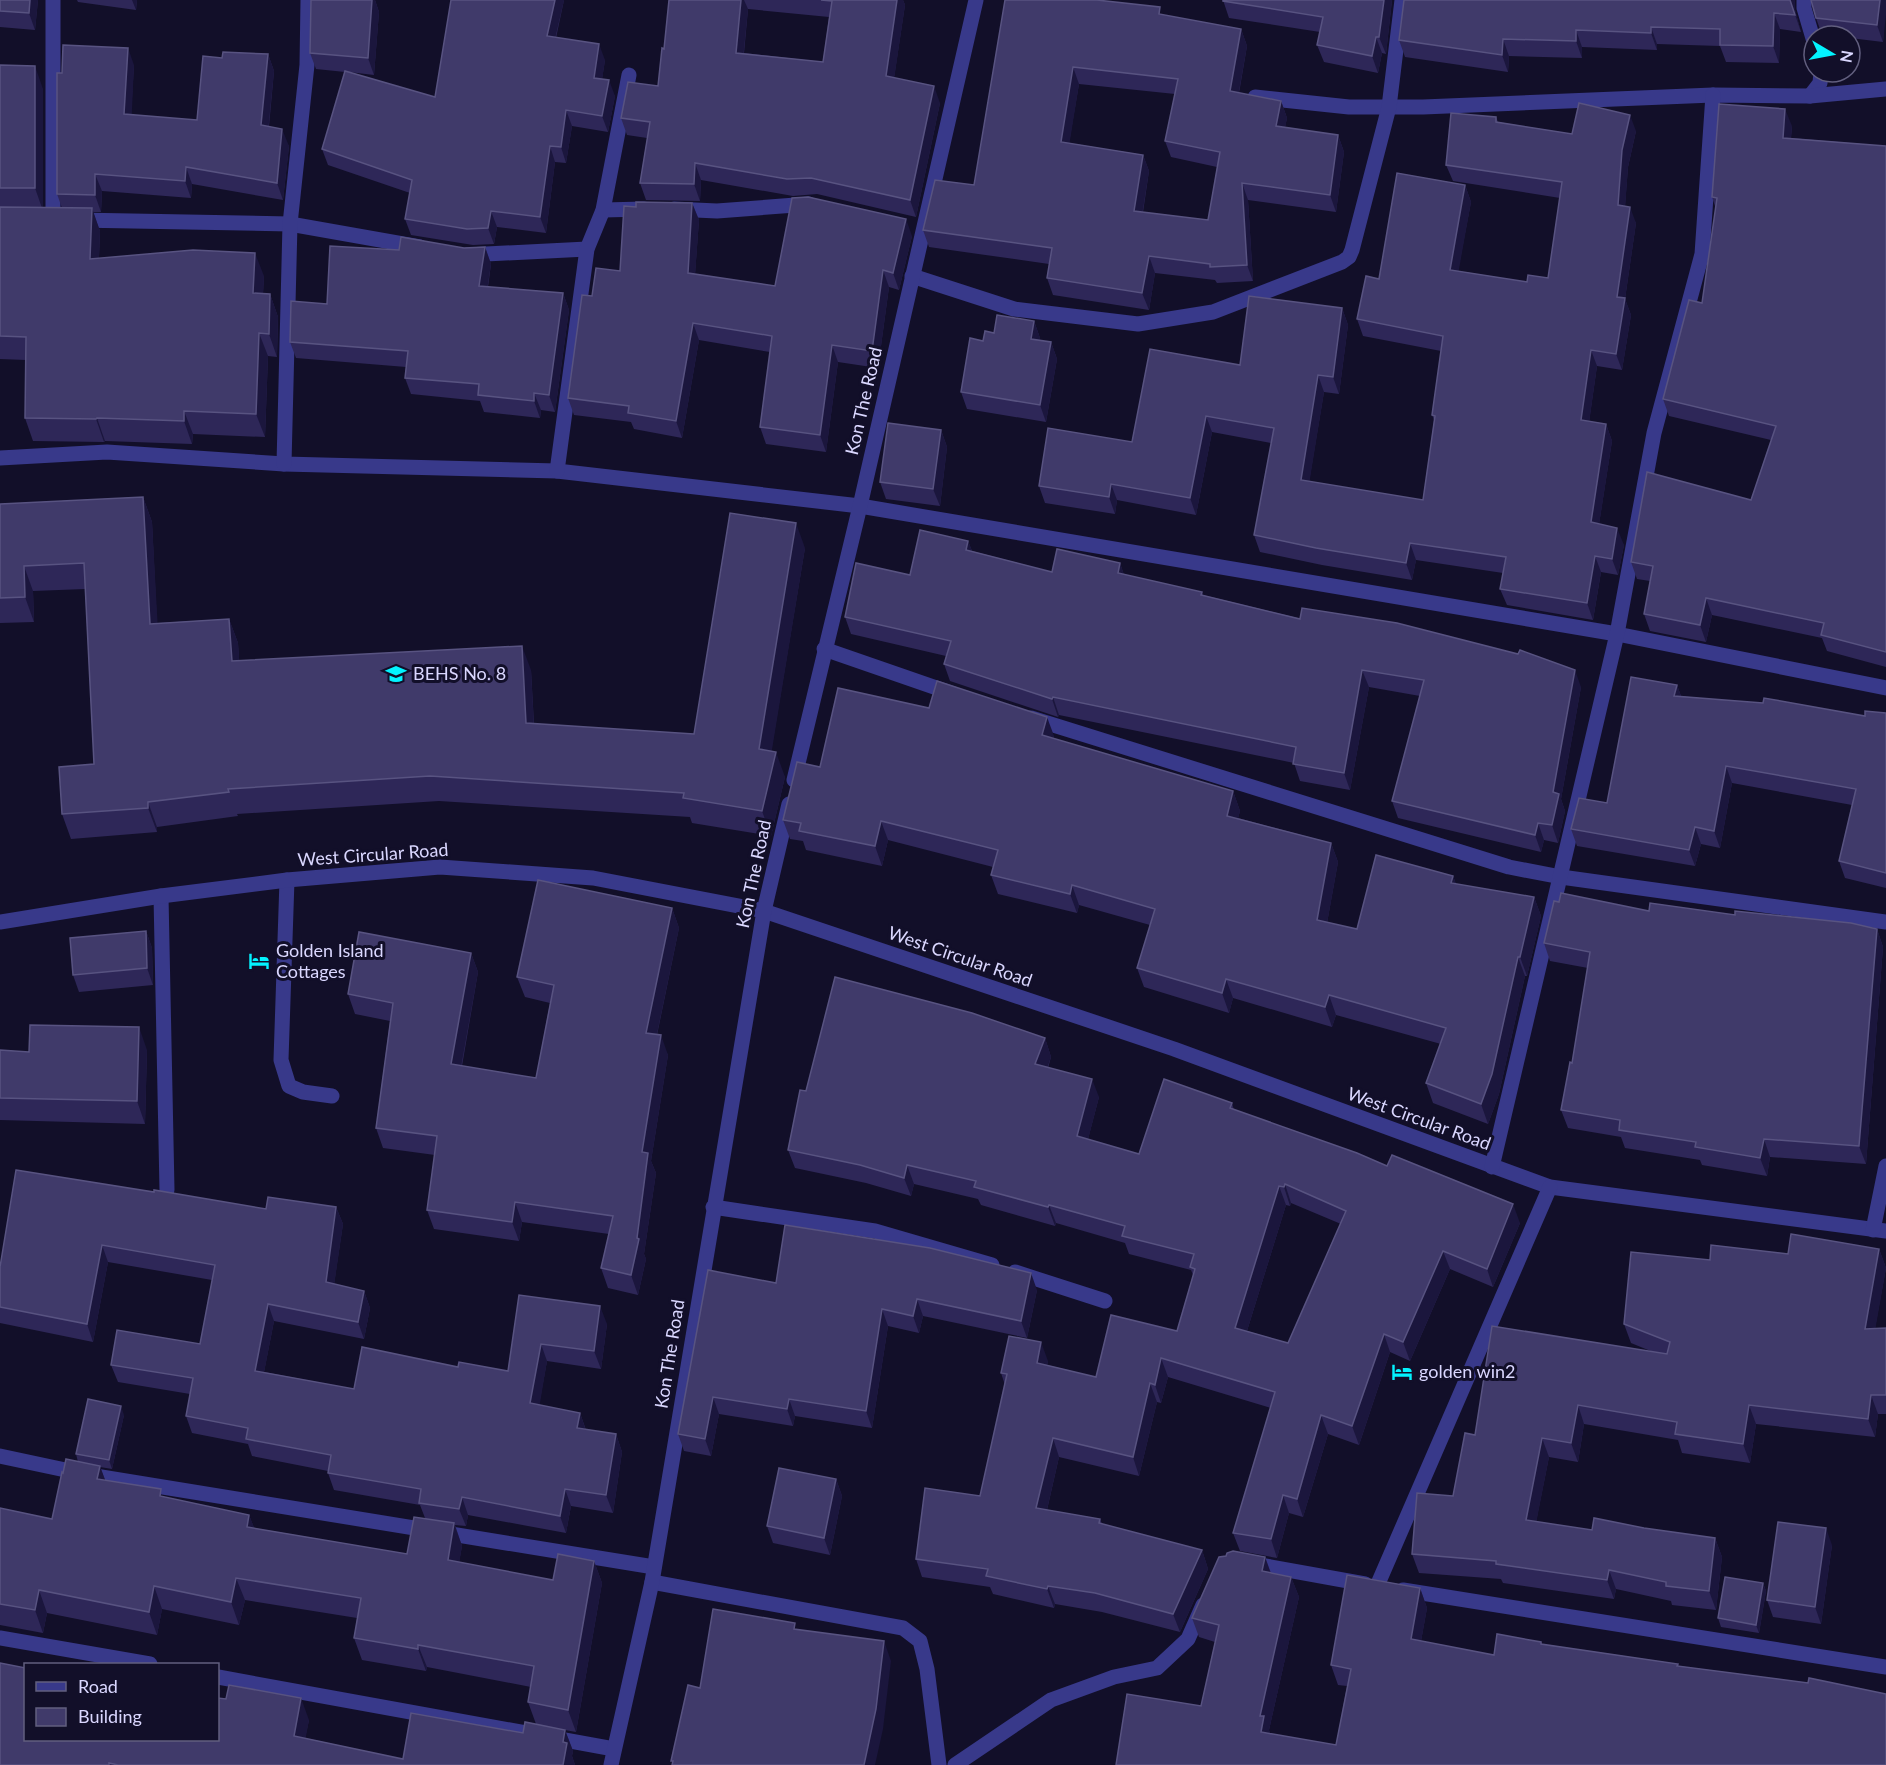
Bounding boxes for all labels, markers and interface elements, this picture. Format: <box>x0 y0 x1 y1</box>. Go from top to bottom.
north arrow <box>1802 24 1862 84</box>
text: N <box>1837 49 1858 64</box>
street label: Kon The Road <box>840 345 886 457</box>
school or university icon: BEHS No. 8 <box>384 662 408 686</box>
place label: BEHS No. 8 <box>413 662 506 684</box>
street label: Kon The Road <box>731 818 775 930</box>
street label: West Circular Road <box>297 838 449 870</box>
street label: West Circular Road <box>885 921 1035 991</box>
place label: Golden Island Cottages <box>276 939 384 982</box>
hotel icon: Golden Island Cottages <box>247 949 271 973</box>
street label: West Circular Road <box>1345 1082 1494 1154</box>
street label: Kon The Road <box>650 1298 688 1410</box>
hotel icon: golden win2 <box>1390 1360 1414 1384</box>
place label: golden win2 <box>1419 1360 1515 1382</box>
legend <box>24 1663 219 1741</box>
text: Road <box>78 1675 118 1697</box>
text: Building <box>78 1705 142 1727</box>

